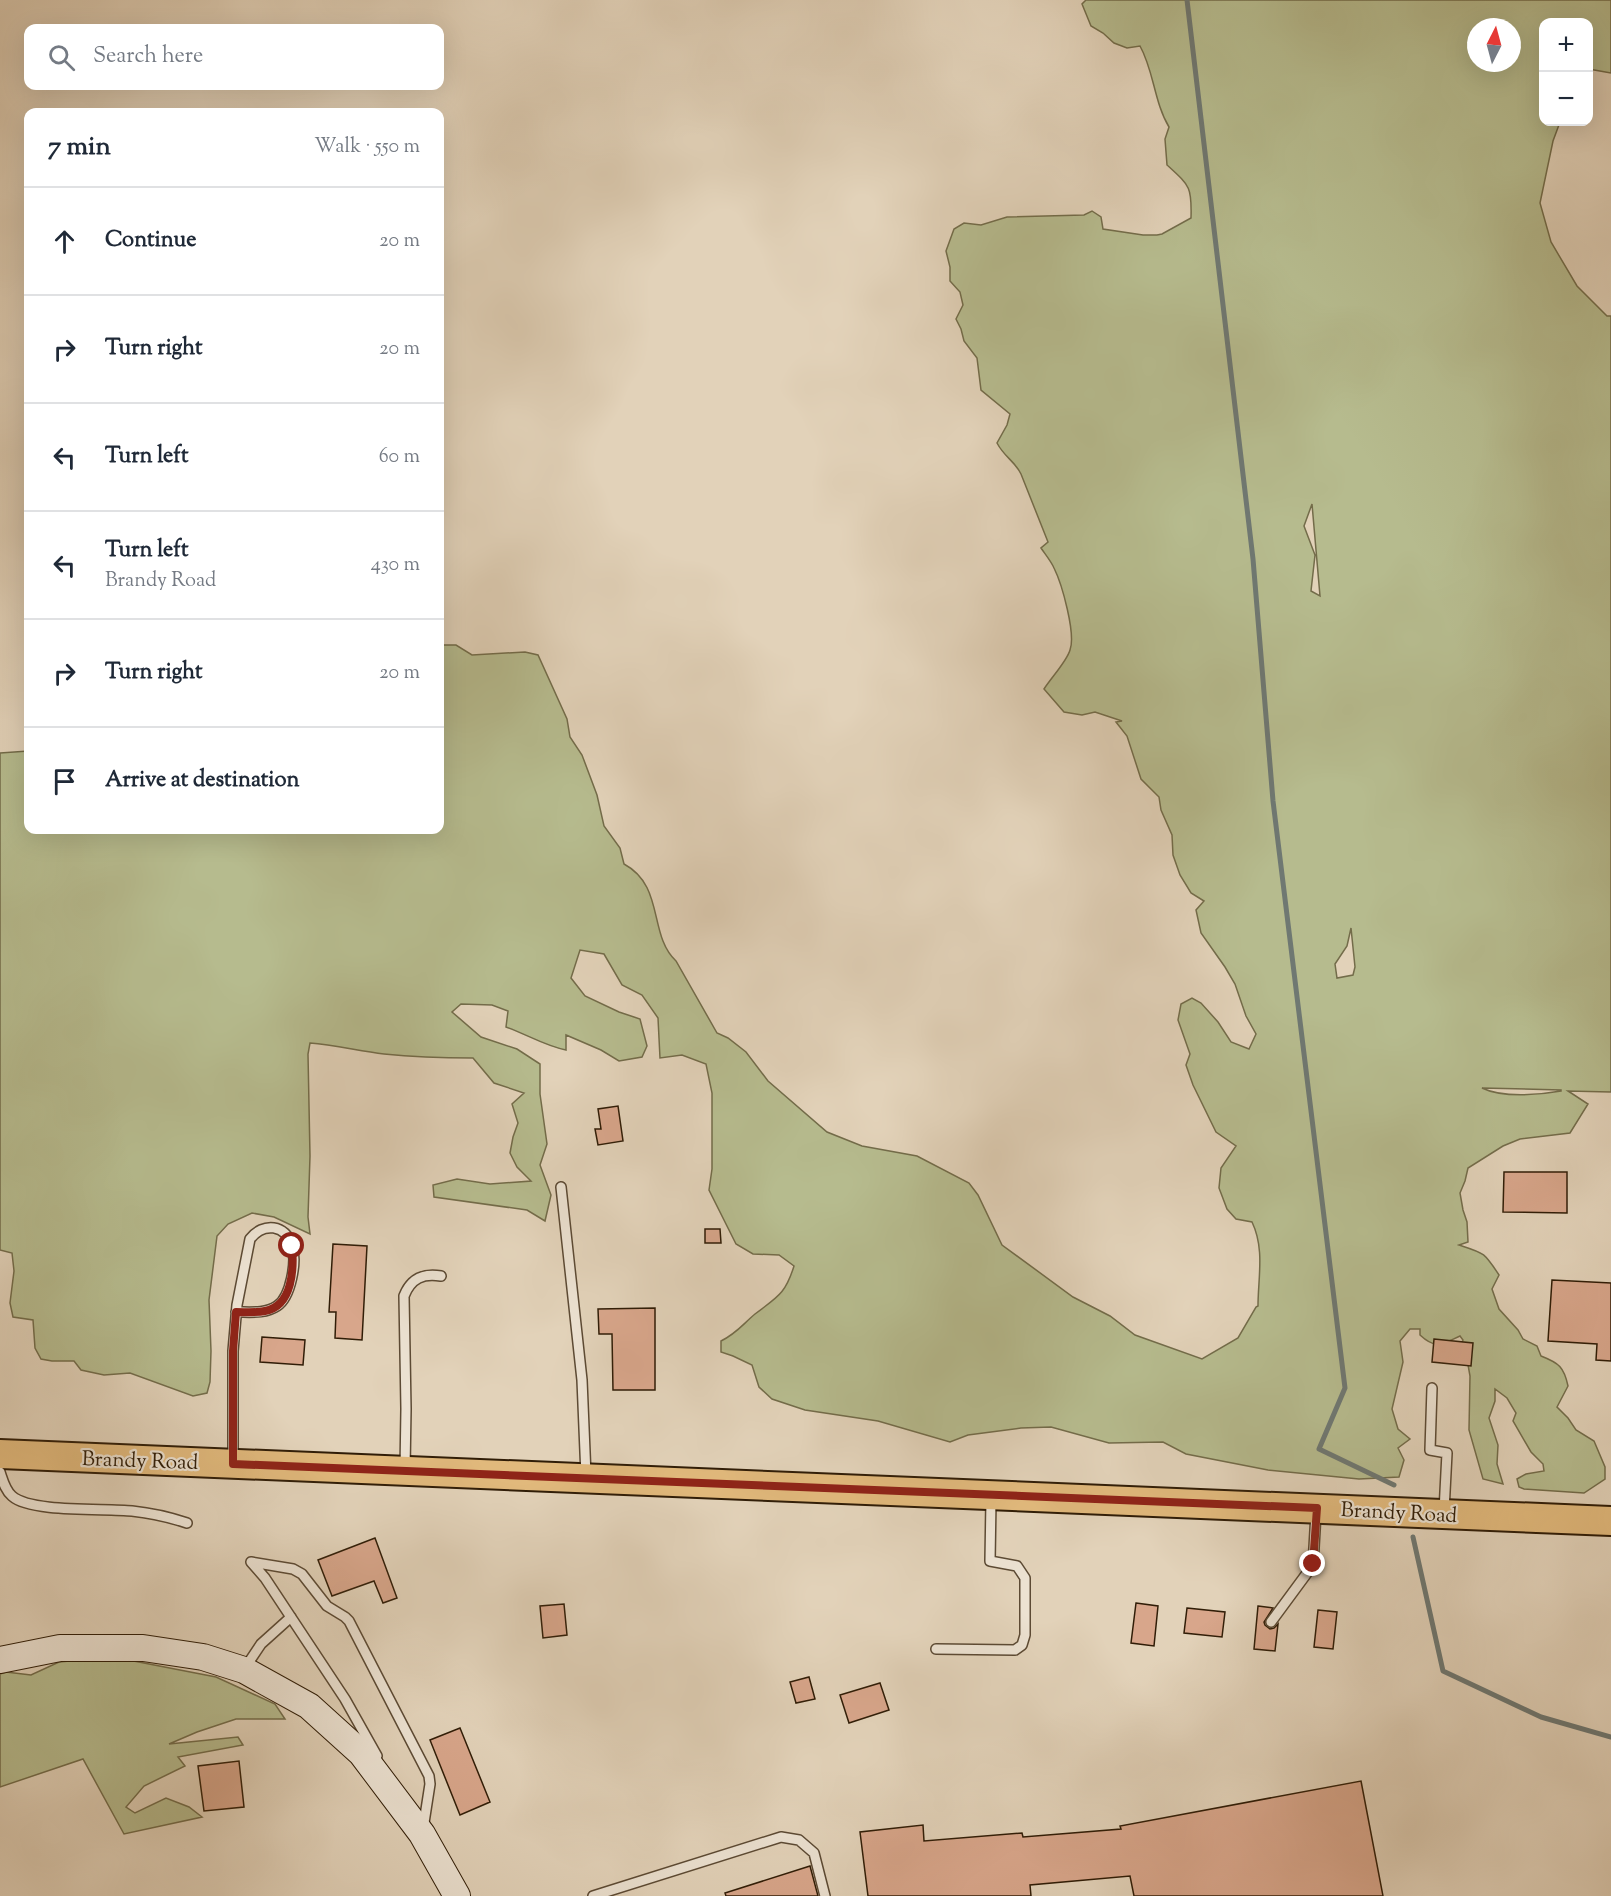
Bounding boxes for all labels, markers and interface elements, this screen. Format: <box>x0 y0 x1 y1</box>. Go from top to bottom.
north arrow <box>1467 18 1521 72</box>
map controls <box>1539 18 1593 126</box>
button: + <box>1539 18 1593 72</box>
search box <box>24 24 444 90</box>
icon: search <box>45 41 78 74</box>
text: Search here <box>93 41 203 73</box>
button: − <box>1539 72 1593 126</box>
text: 7 min <box>48 129 111 166</box>
text: Walk · 550 m <box>314 133 420 162</box>
icon: ahead <box>48 225 81 258</box>
text: Continue <box>105 225 196 257</box>
text: 20 m <box>379 227 420 256</box>
icon: right <box>48 333 81 366</box>
text: Turn right <box>105 333 202 365</box>
text: 20 m <box>379 335 420 364</box>
icon: left <box>48 441 81 474</box>
text: Turn left <box>105 441 188 473</box>
text: 60 m <box>379 443 420 472</box>
text: Turn left <box>105 535 188 567</box>
icon: left <box>48 549 81 582</box>
text: 430 m <box>371 551 420 580</box>
text: Brandy Road <box>105 567 216 596</box>
icon: right <box>48 657 81 690</box>
text: Turn right <box>105 657 202 689</box>
text: 20 m <box>379 659 420 688</box>
icon: arrive <box>48 765 81 798</box>
text: Arrive at destination <box>105 765 300 797</box>
route start <box>278 1232 304 1258</box>
street label: Brandy Road <box>81 1445 199 1479</box>
street label: Brandy Road <box>1340 1496 1458 1532</box>
route end <box>1299 1550 1325 1576</box>

